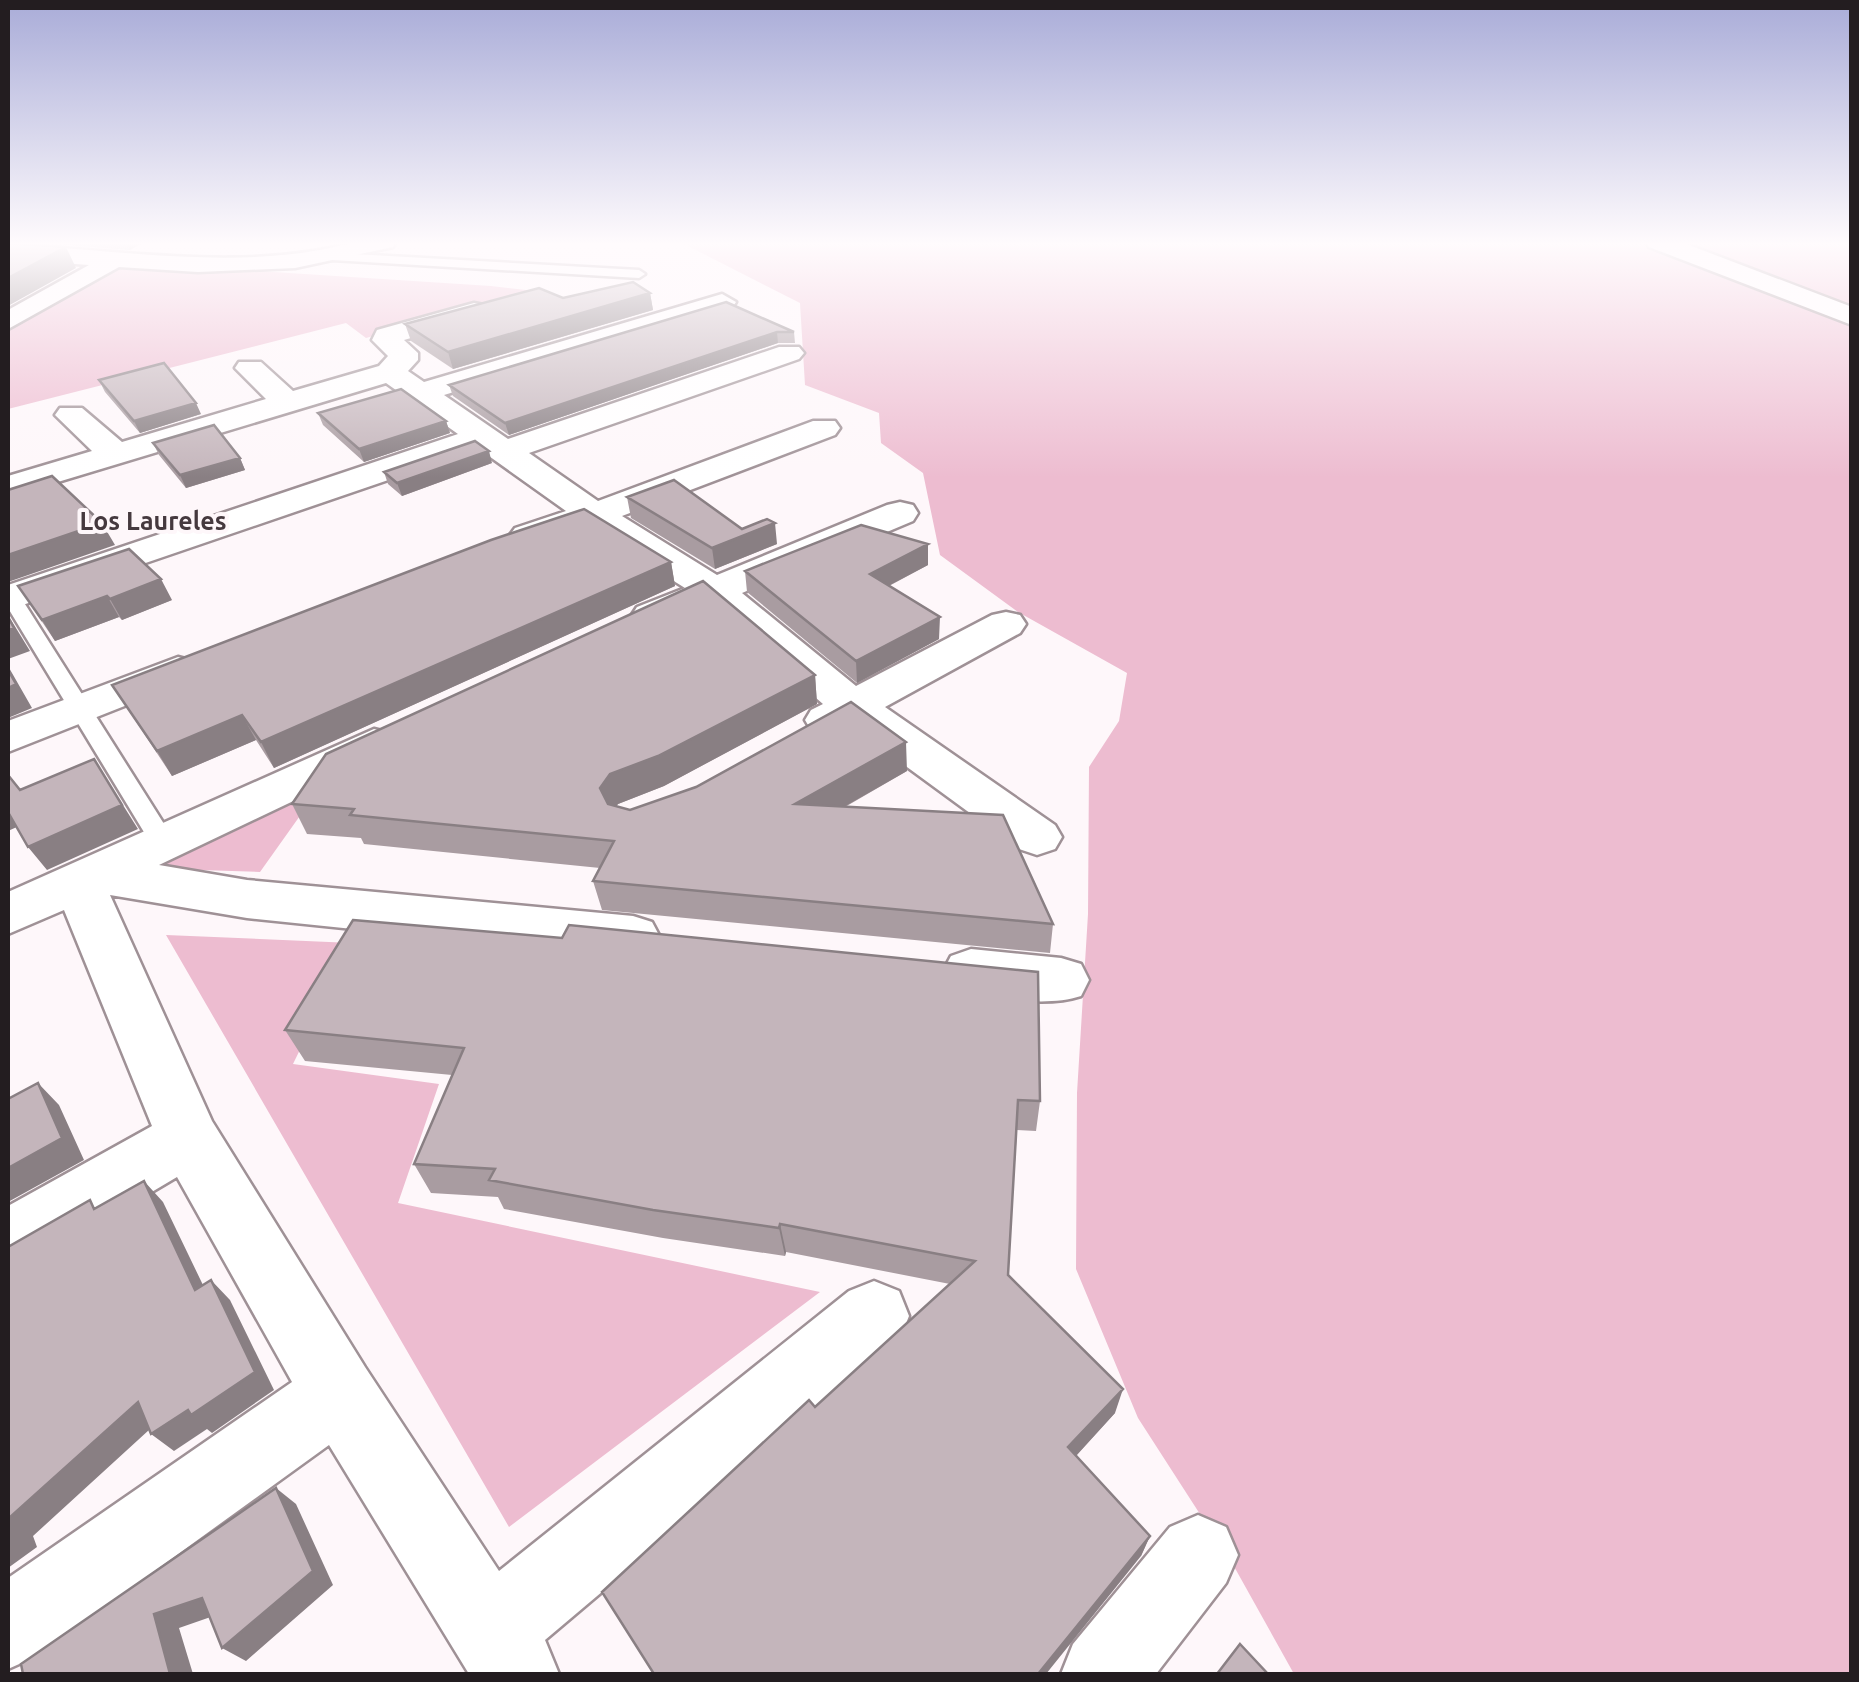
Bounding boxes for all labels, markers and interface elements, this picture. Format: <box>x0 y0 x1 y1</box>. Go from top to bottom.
district label: Los Laureles <box>80 507 226 535</box>

